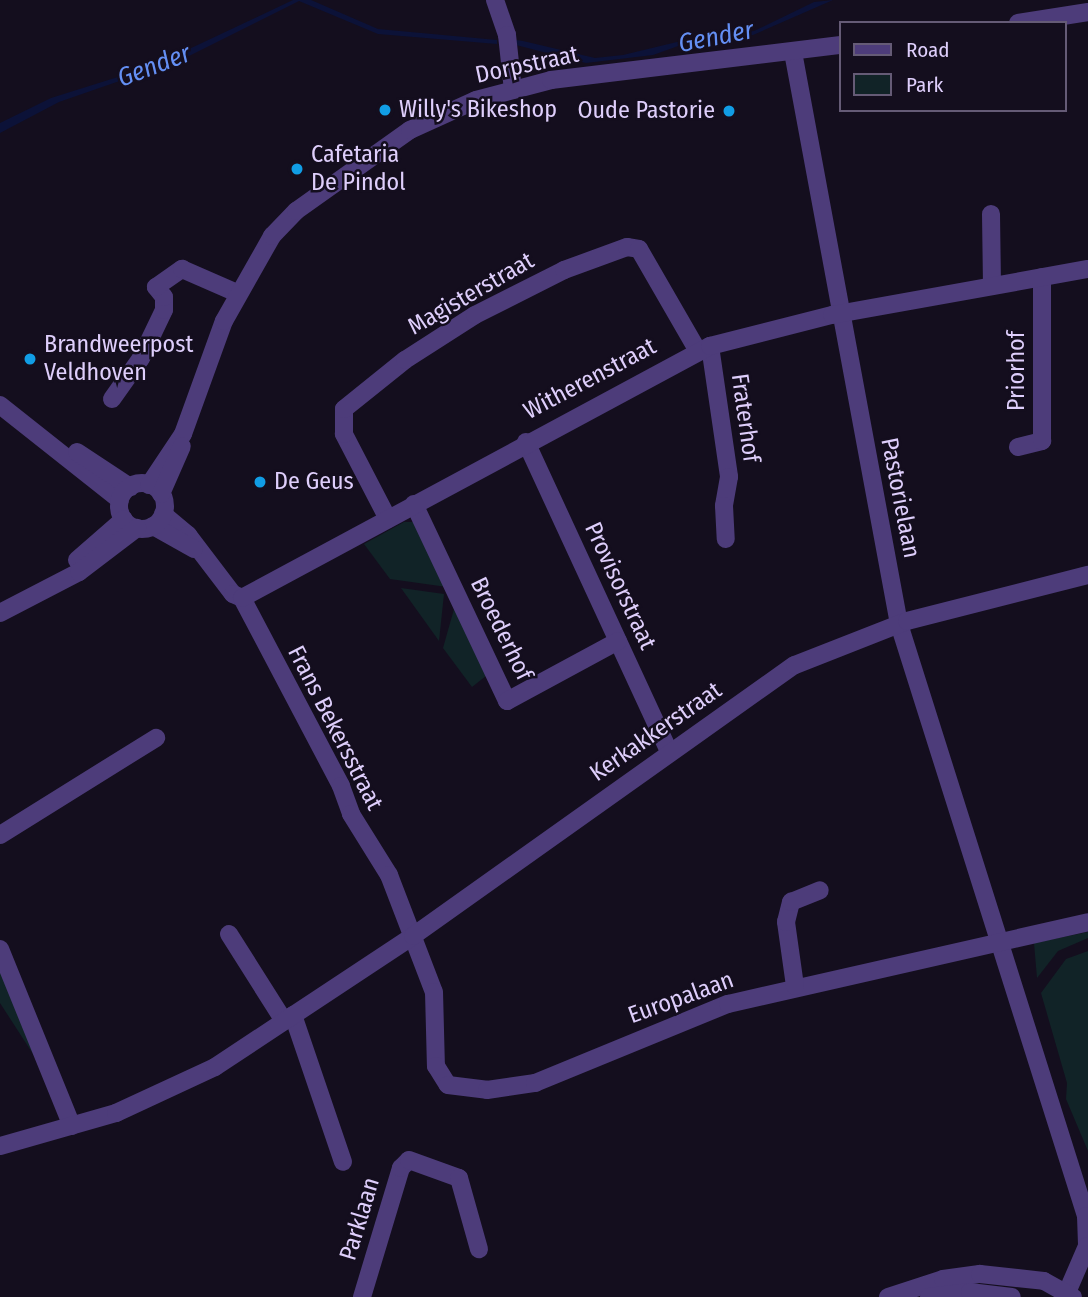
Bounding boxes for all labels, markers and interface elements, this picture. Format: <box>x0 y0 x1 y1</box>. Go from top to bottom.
water label: Gender <box>676 14 756 60</box>
legend <box>839 21 1067 112</box>
text: Road <box>906 37 950 63</box>
water label: Gender <box>113 38 195 94</box>
street label: Dorpstraat <box>473 40 581 90</box>
text: Park <box>906 72 943 98</box>
place label: Willy's Bikeshop <box>399 96 557 124</box>
place label: Oude Pastorie <box>577 97 715 125</box>
marker: Willy's Bikeshop <box>377 102 393 118</box>
marker: Oude Pastorie <box>721 103 737 119</box>
place label: Cafetaria De Pindol <box>311 141 406 197</box>
marker: Cafetaria De Pindol <box>289 161 305 177</box>
street label: Magisterstraat <box>403 246 539 342</box>
place label: Brandweerpost Veldhoven <box>44 331 193 387</box>
street label: Priorhof <box>1003 331 1031 411</box>
street label: Witherenstraat <box>519 332 661 426</box>
marker: Brandweerpost Veldhoven <box>22 351 38 367</box>
street label: Fraterhof <box>725 372 765 464</box>
street label: Pastorielaan <box>874 435 926 561</box>
place label: De Geus <box>274 468 354 496</box>
marker: De Geus <box>252 474 268 490</box>
street label: Provisorstraat <box>578 518 662 654</box>
street label: Broederhof <box>464 573 538 685</box>
street label: Frans Bekersstraat <box>281 641 389 815</box>
street label: Kerkakkerstraat <box>585 676 727 788</box>
street label: Europalaan <box>624 966 738 1030</box>
street label: Parklaan <box>334 1174 386 1264</box>

